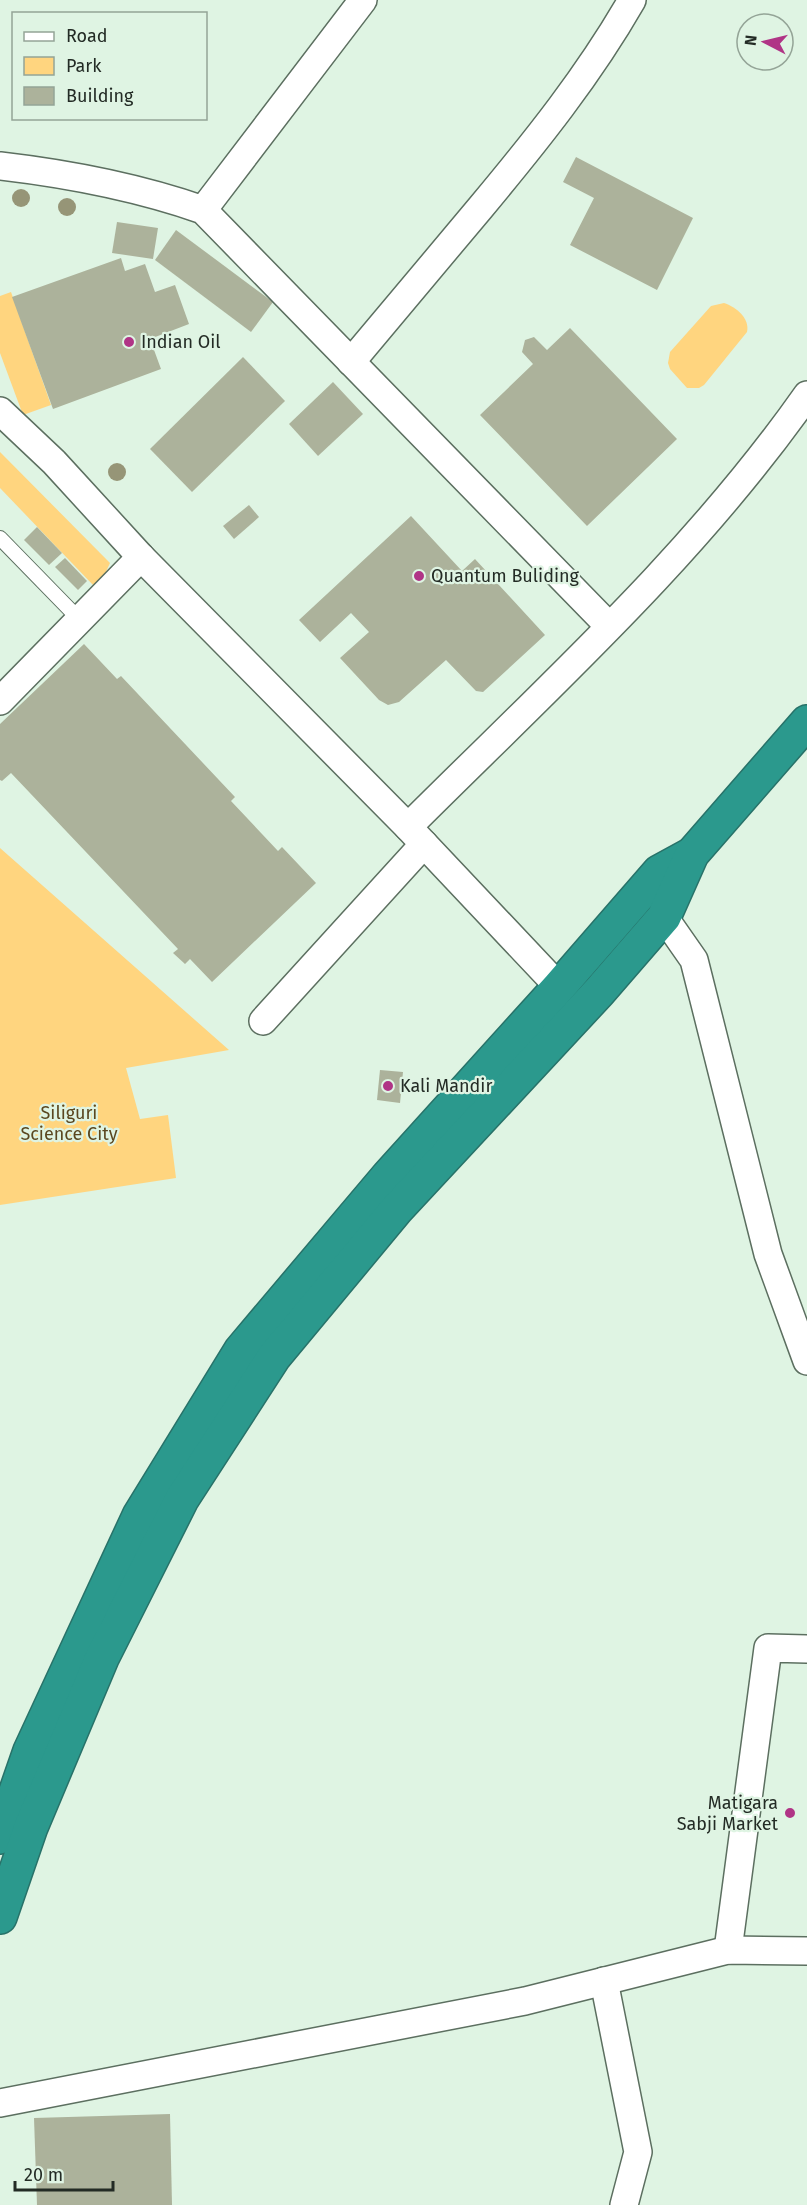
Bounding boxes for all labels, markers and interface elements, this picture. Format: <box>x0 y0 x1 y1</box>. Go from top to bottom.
legend <box>12 12 207 120</box>
north arrow <box>735 12 795 72</box>
text: Road <box>66 25 108 47</box>
text: N <box>741 34 761 47</box>
text: Park <box>66 55 102 77</box>
text: Building <box>66 85 134 107</box>
place label: Indian Oil <box>141 331 221 353</box>
marker: Indian Oil <box>122 335 136 349</box>
place label: Quantum Buliding <box>431 565 580 587</box>
marker: Quantum Buliding <box>412 569 426 583</box>
place label: Kali Mandir <box>400 1075 492 1097</box>
marker: Kali Mandir <box>381 1079 395 1093</box>
park label: Siliguri Science City <box>20 1102 118 1145</box>
place label: Matigara Sabji Market <box>677 1792 778 1835</box>
marker: Matigara Sabji Market <box>783 1806 797 1820</box>
scale bar <box>15 2154 112 2192</box>
text: 20 m <box>24 2164 63 2186</box>

